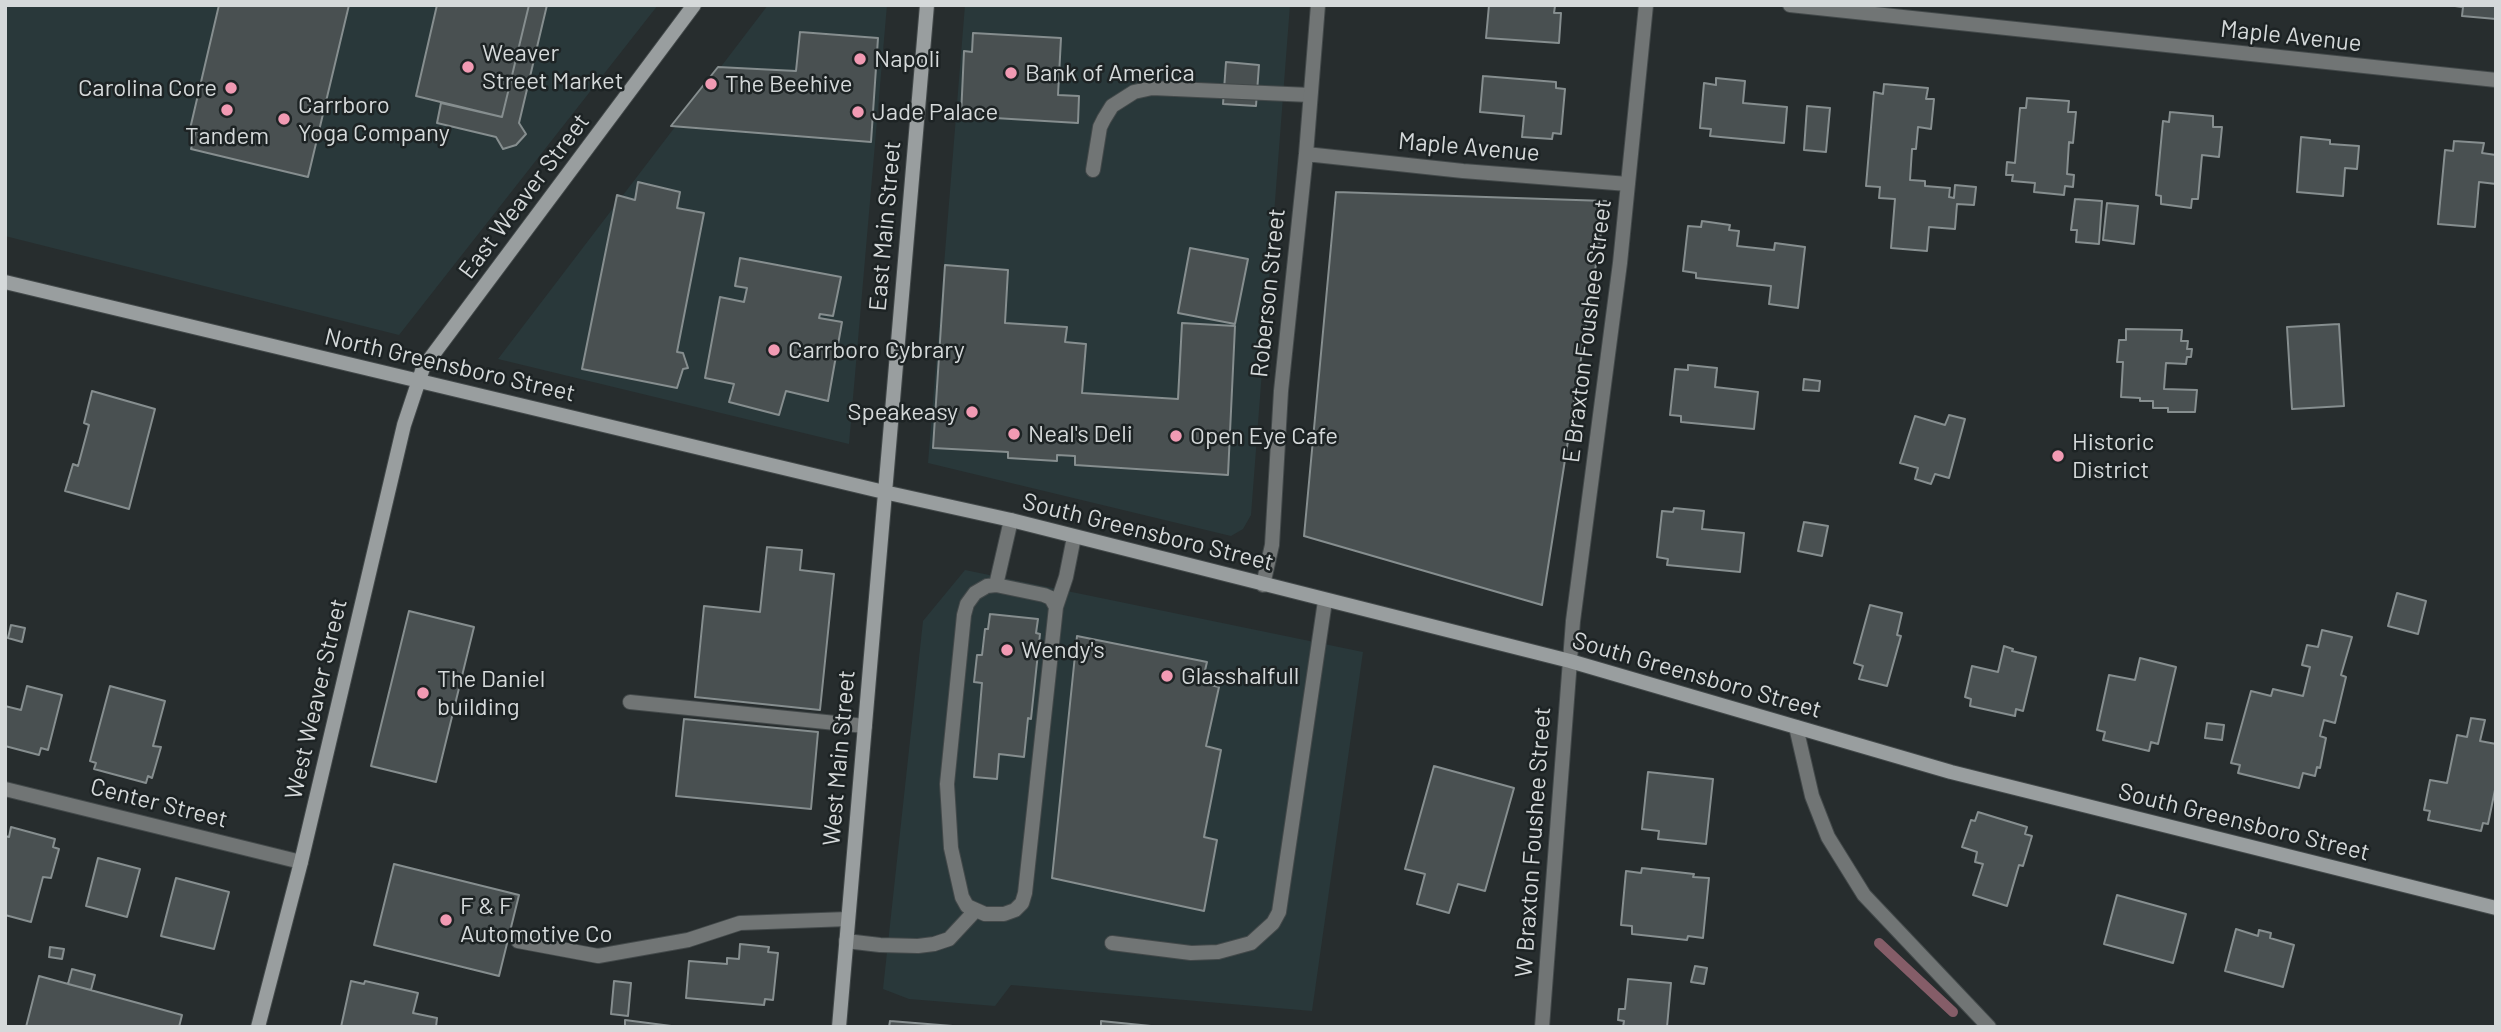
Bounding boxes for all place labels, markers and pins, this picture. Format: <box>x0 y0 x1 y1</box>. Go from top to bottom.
place label: Weaver Street Market <box>482 39 623 95</box>
place label: Napoli <box>874 45 940 73</box>
marker: Napoli <box>852 51 868 67</box>
marker: Weaver Street Market <box>460 59 476 75</box>
place label: Bank of America <box>1025 59 1195 87</box>
marker: Bank of America <box>1003 65 1019 81</box>
place label: The Beehive <box>725 70 852 98</box>
place label: Carolina Core <box>78 74 217 102</box>
marker: The Beehive <box>703 76 719 92</box>
marker: Carolina Core <box>223 80 239 96</box>
place label: Carrboro Yoga Company <box>298 91 450 147</box>
place label: Jade Palace <box>872 98 998 126</box>
marker: Tandem <box>219 102 235 118</box>
marker: Jade Palace <box>850 104 866 120</box>
marker: Carrboro Yoga Company <box>276 111 292 127</box>
place label: Tandem <box>185 122 269 150</box>
place label: Carrboro Cybrary <box>788 336 965 364</box>
marker: Carrboro Cybrary <box>766 342 782 358</box>
place label: Speakeasy <box>848 398 958 426</box>
marker: Speakeasy <box>964 404 980 420</box>
place label: Neal's Deli <box>1028 420 1133 448</box>
place label: Open Eye Cafe <box>1190 422 1338 450</box>
marker: Neal's Deli <box>1006 426 1022 442</box>
marker: Open Eye Cafe <box>1168 428 1184 444</box>
place label: Historic District <box>2072 428 2154 484</box>
marker: Historic District <box>2050 448 2066 464</box>
place label: Wendy's <box>1021 636 1105 664</box>
marker: Wendy's <box>999 642 1015 658</box>
place label: Glasshalfull <box>1181 662 1299 690</box>
place label: The Daniel building <box>437 665 545 721</box>
marker: Glasshalfull <box>1159 668 1175 684</box>
marker: The Daniel building <box>415 685 431 701</box>
place label: F & F Automotive Co <box>460 892 613 948</box>
marker: F & F Automotive Co <box>438 912 454 928</box>

